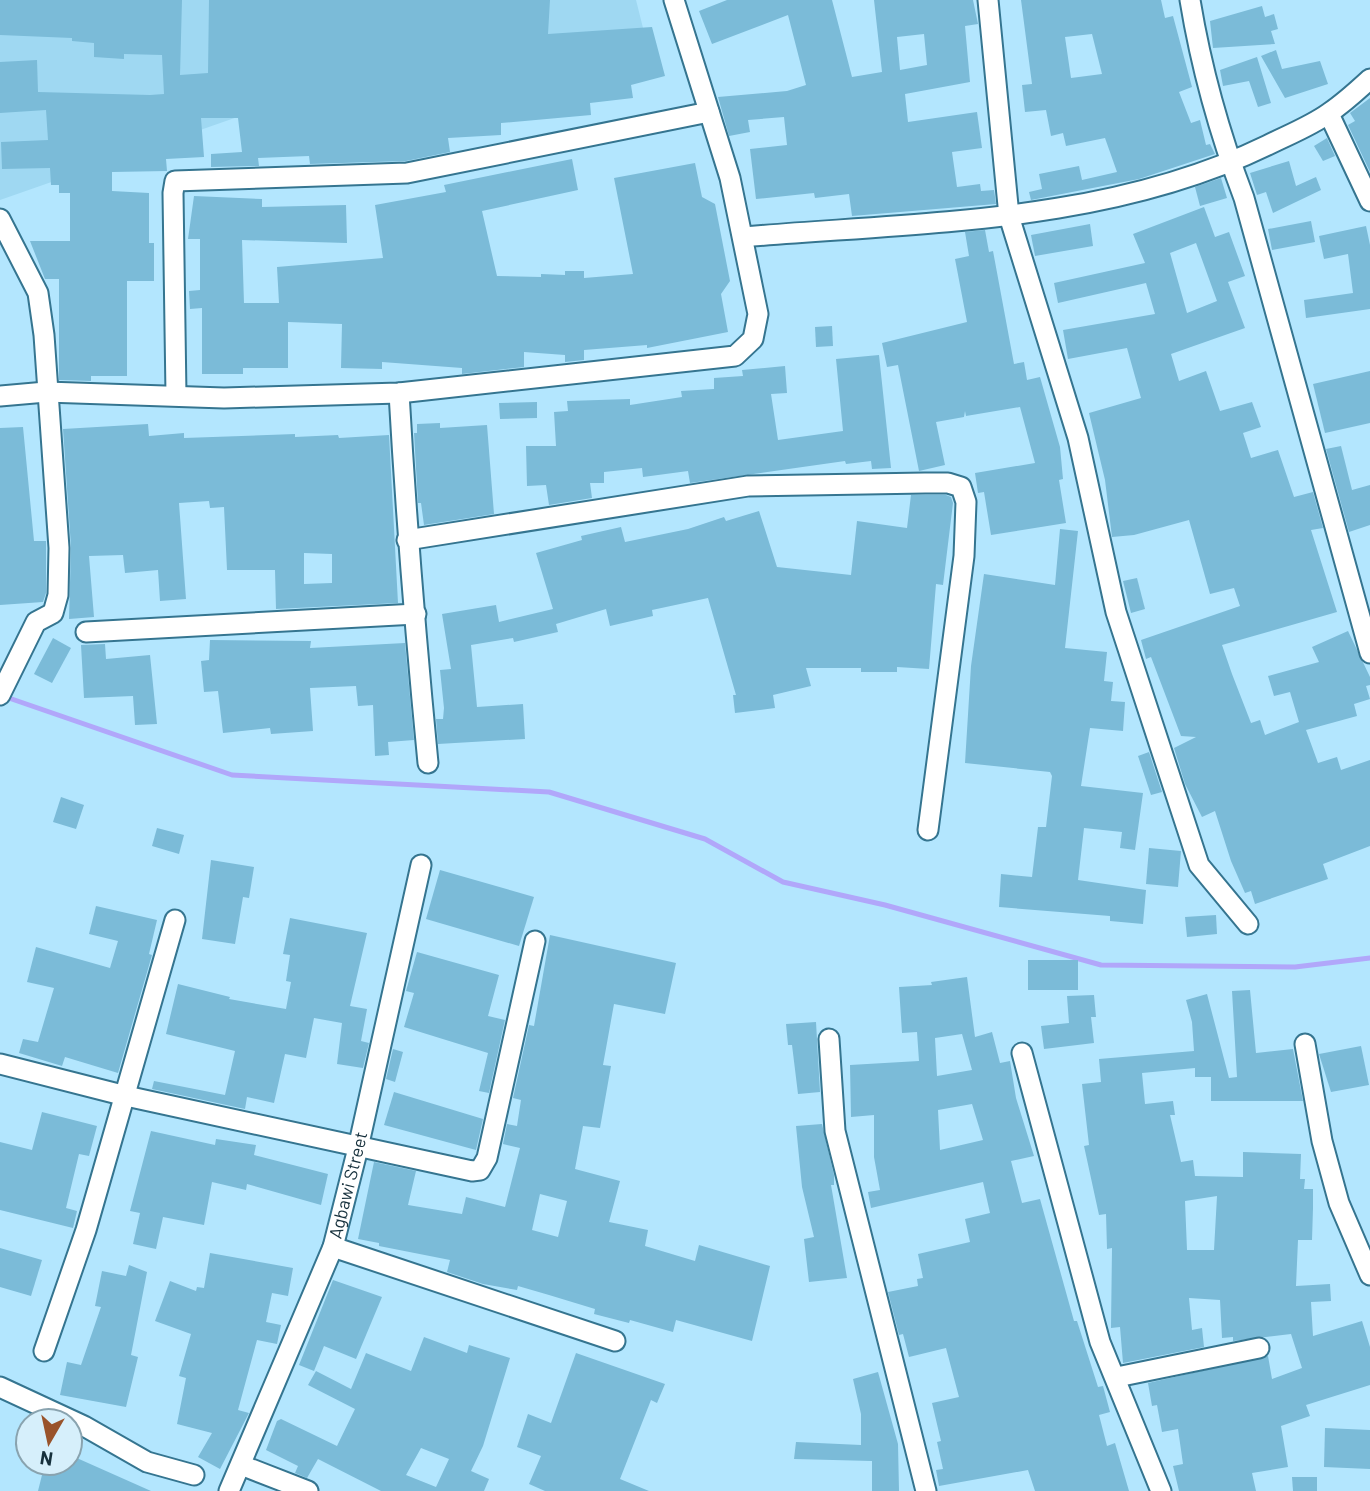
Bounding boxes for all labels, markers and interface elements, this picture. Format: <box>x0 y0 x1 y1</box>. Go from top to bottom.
street label: Agbawi Street <box>324 1129 371 1241</box>
north arrow <box>14 1407 84 1477</box>
text: N <box>38 1447 54 1472</box>

